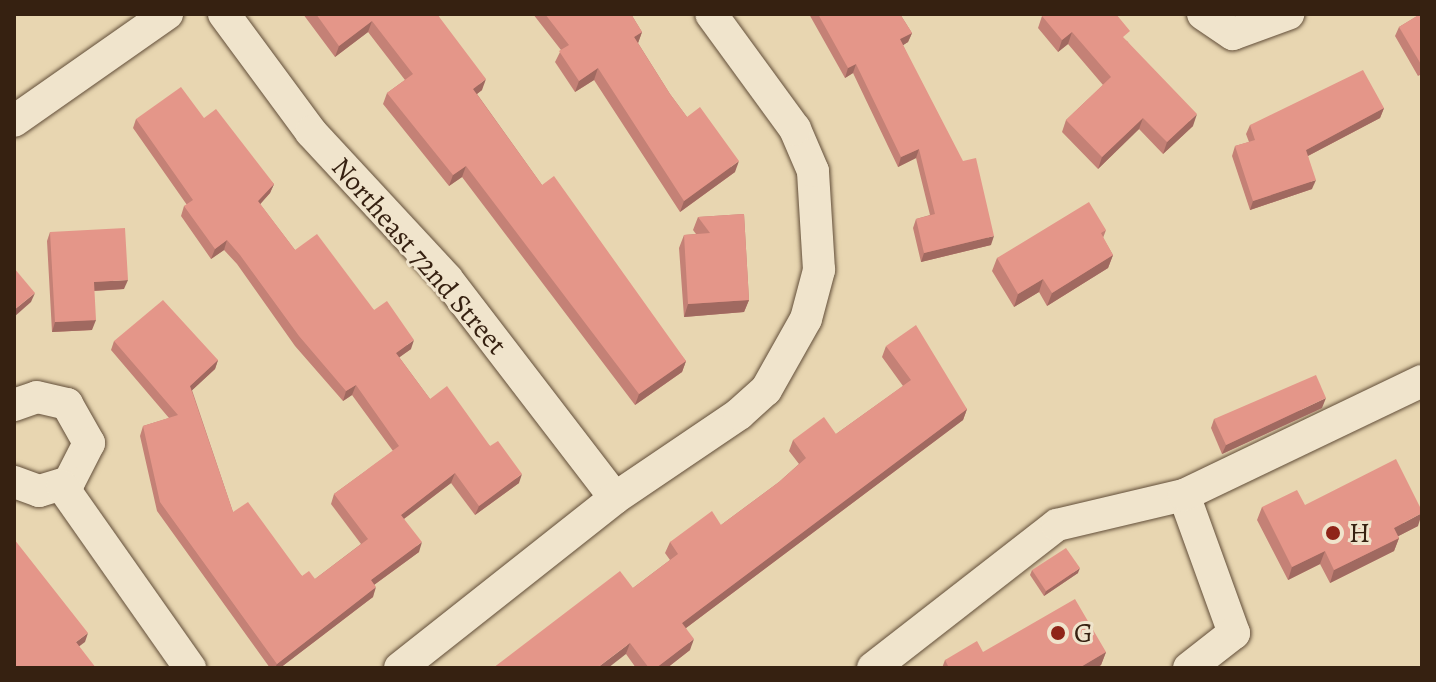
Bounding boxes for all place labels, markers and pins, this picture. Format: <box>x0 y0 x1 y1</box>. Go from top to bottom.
place label: H <box>1349 516 1370 550</box>
marker: H <box>1324 524 1342 542</box>
place label: G <box>1074 616 1093 650</box>
marker: G <box>1049 624 1067 642</box>

